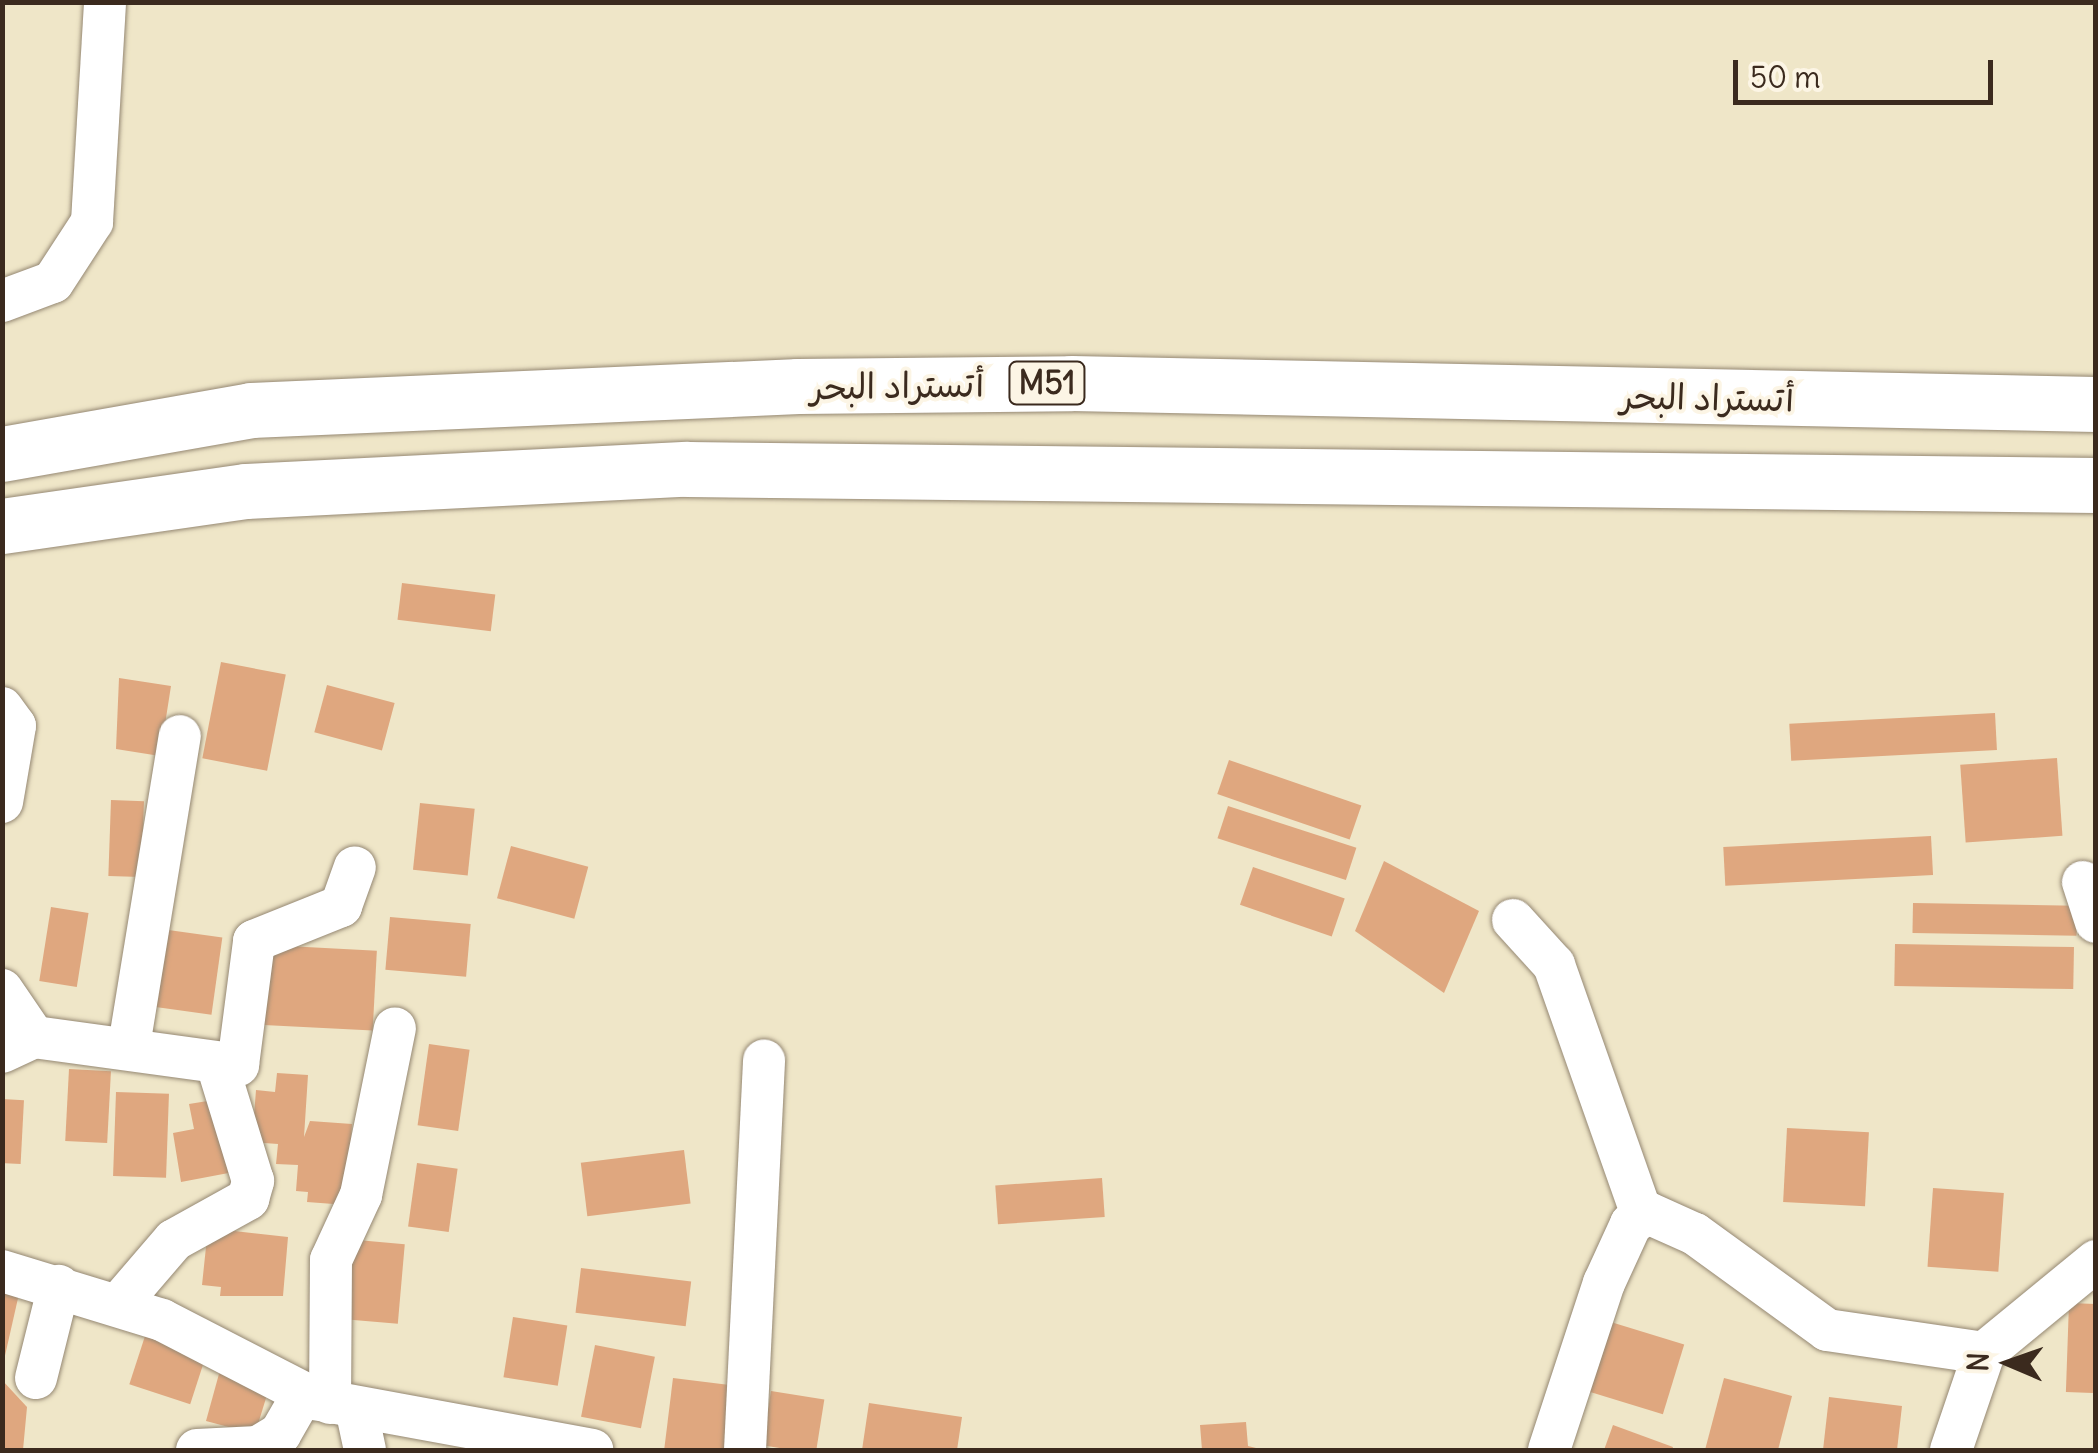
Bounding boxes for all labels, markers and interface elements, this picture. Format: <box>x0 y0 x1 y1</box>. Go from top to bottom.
scale bar <box>1738 40 1998 102</box>
text: 50 m <box>1750 58 1820 96</box>
road number: M51 <box>1007 356 1087 410</box>
street label: أتستراد البحر <box>809 362 985 408</box>
street label: أتستراد البحر <box>1619 374 1795 420</box>
north arrow <box>1958 1313 2058 1413</box>
text: N <box>1960 1352 1996 1372</box>

